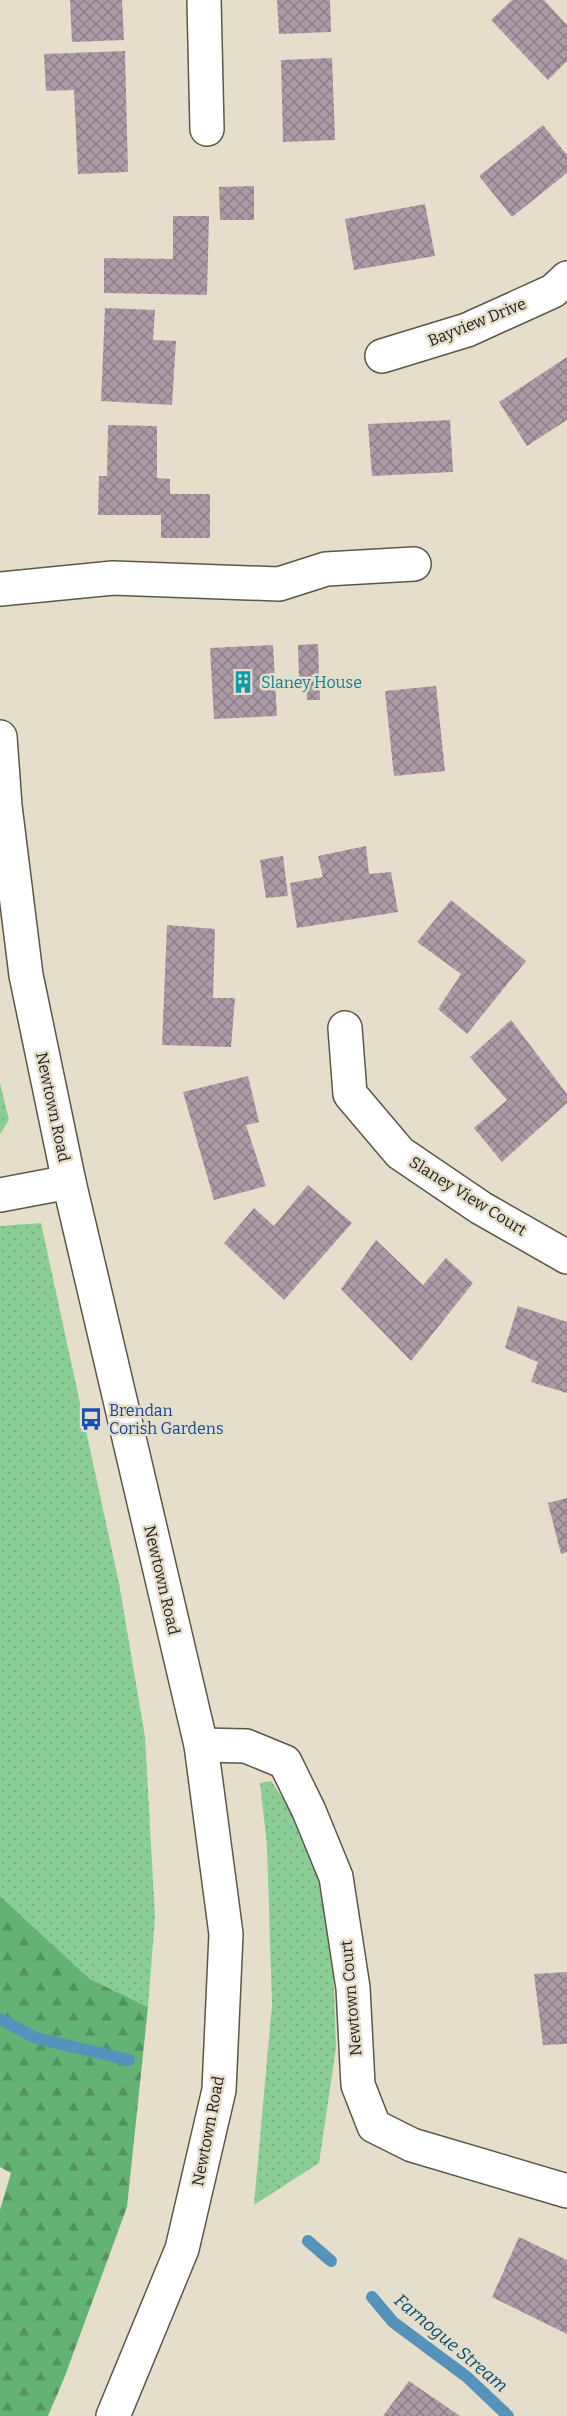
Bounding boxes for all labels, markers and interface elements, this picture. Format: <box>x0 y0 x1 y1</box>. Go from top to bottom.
street label: Bayview Drive <box>425 294 529 350</box>
building icon: Slaney House <box>230 669 256 695</box>
place label: Slaney House <box>261 673 362 692</box>
street label: Newtown Road <box>32 1050 74 1164</box>
street label: Slaney View Court <box>406 1152 530 1240</box>
place label: Brendan Corish Gardens <box>109 1401 224 1438</box>
bus stop icon: Brendan Corish Gardens <box>78 1406 104 1432</box>
street label: Newtown Road <box>140 1523 184 1637</box>
street label: Newtown Court <box>336 1939 366 2057</box>
street label: Newtown Road <box>188 2074 228 2188</box>
water label: Farnogue Stream <box>390 2289 512 2397</box>

